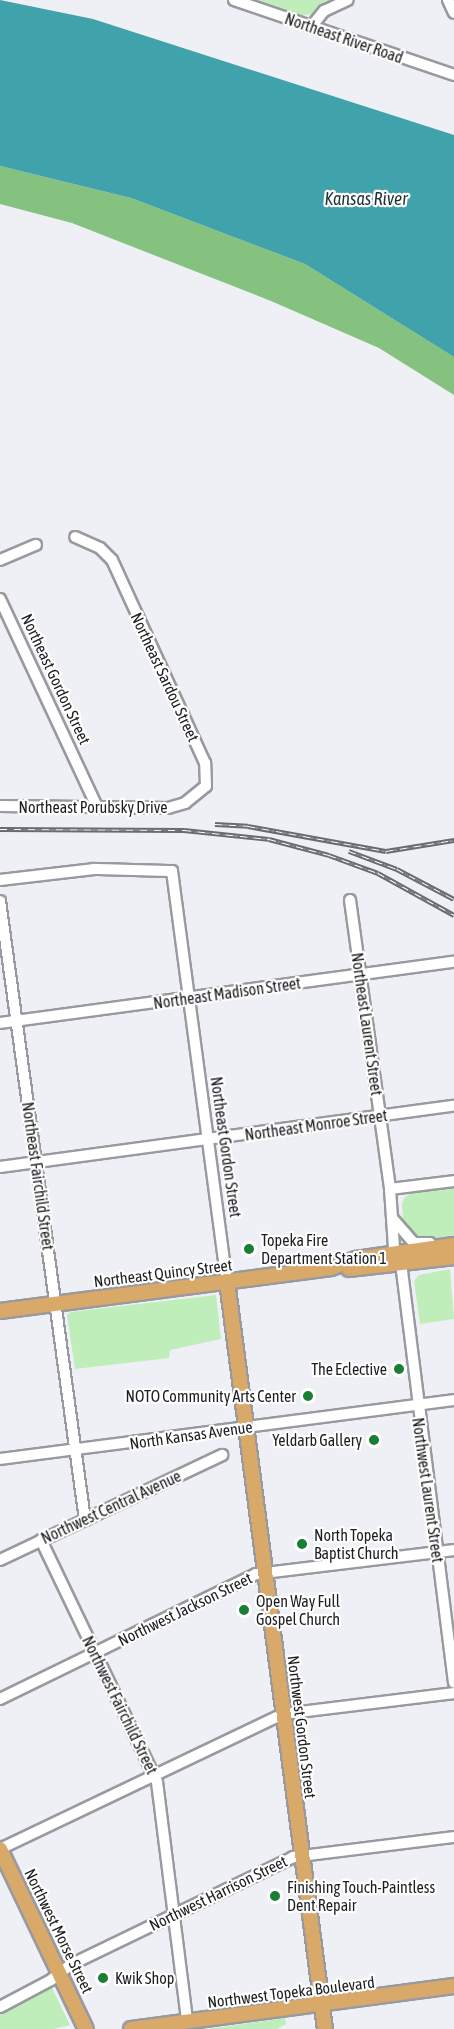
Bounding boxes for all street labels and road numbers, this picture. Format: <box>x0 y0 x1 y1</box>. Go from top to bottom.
street label: Northeast River Road <box>282 9 406 67</box>
street label: Northeast Sardou Street <box>127 609 203 745</box>
street label: Northeast Gordon Street <box>17 611 95 747</box>
street label: Northeast Porubsky Drive <box>19 797 167 817</box>
street label: Northeast Laurent Street <box>347 951 387 1097</box>
street label: Northeast Madison Street <box>152 973 302 1013</box>
street label: Northeast Gordon Street <box>207 1075 245 1219</box>
street label: Northeast Fairchild Street <box>18 1101 58 1251</box>
street label: Northeast Monroe Street <box>243 1105 389 1145</box>
street label: Northeast Quincy Street <box>93 1255 233 1291</box>
street label: Northwest Laurent Street <box>408 1416 448 1564</box>
street label: North Kansas Avenue <box>128 1417 254 1453</box>
street label: Northwest Central Avenue <box>38 1466 184 1548</box>
street label: Northwest Jackson Street <box>115 1568 255 1650</box>
street label: Northwest Fairchild Street <box>78 1633 162 1777</box>
street label: Northwest Gordon Street <box>284 1654 320 1800</box>
street label: Northwest Harrison Street <box>146 1851 290 1935</box>
street label: Northwest Morse Street <box>21 1866 97 1996</box>
street label: Northwest Topeka Boulevard <box>206 1972 376 2012</box>

